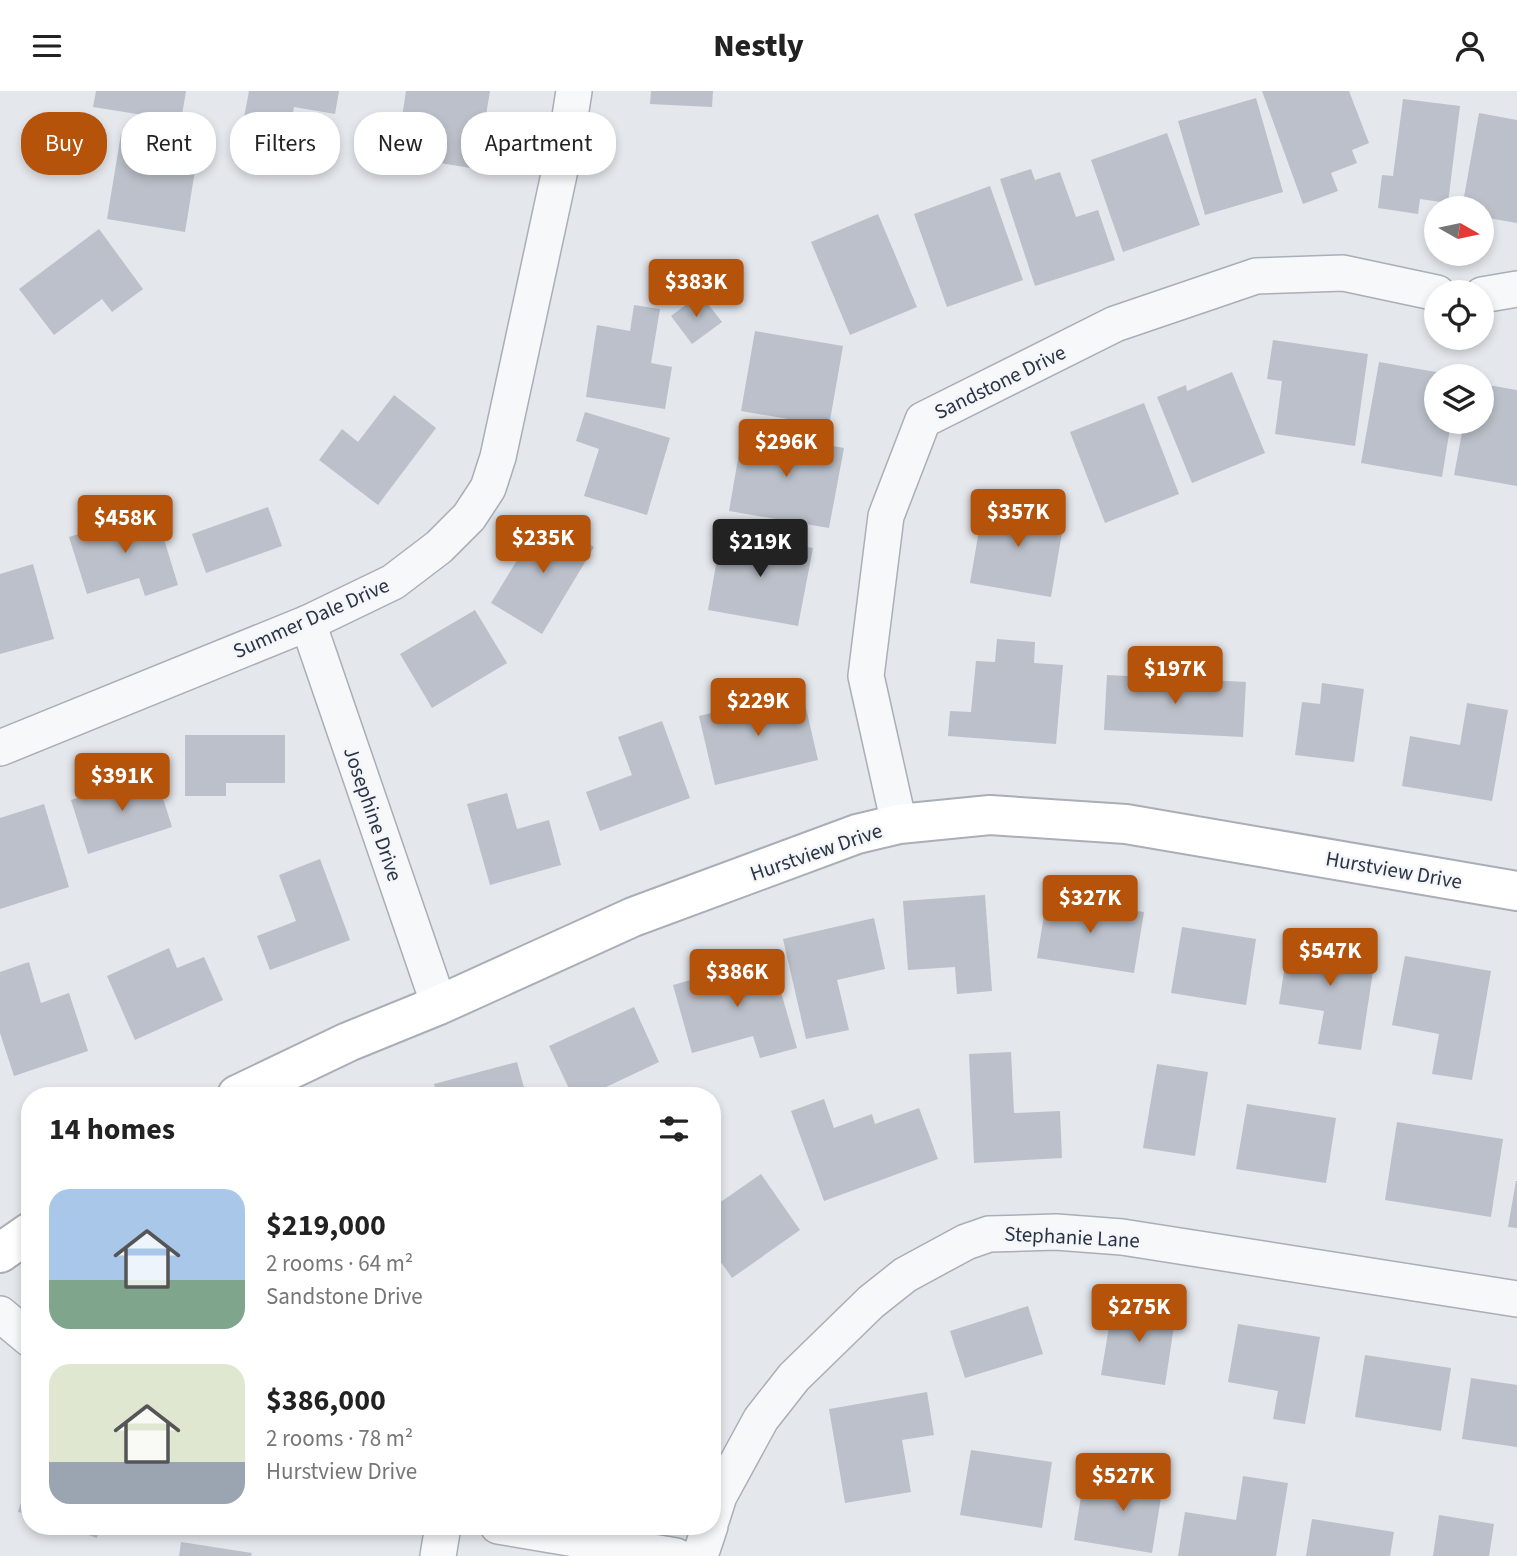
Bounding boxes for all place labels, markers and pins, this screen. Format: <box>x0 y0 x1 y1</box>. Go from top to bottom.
pin: $383K <box>647 259 745 319</box>
pin: $296K <box>737 419 835 479</box>
pin: $357K <box>969 489 1067 549</box>
pin: $458K <box>76 496 174 555</box>
pin: $235K <box>494 515 592 575</box>
pin: $219K <box>711 519 809 579</box>
pin: $197K <box>1126 647 1224 706</box>
pin: $229K <box>709 679 807 738</box>
pin: $391K <box>73 753 171 813</box>
pin: $327K <box>1041 875 1139 935</box>
pin: $547K <box>1281 929 1379 988</box>
pin: $386K <box>688 949 786 1009</box>
pin: $275K <box>1090 1285 1188 1344</box>
pin: $527K <box>1074 1453 1172 1513</box>

